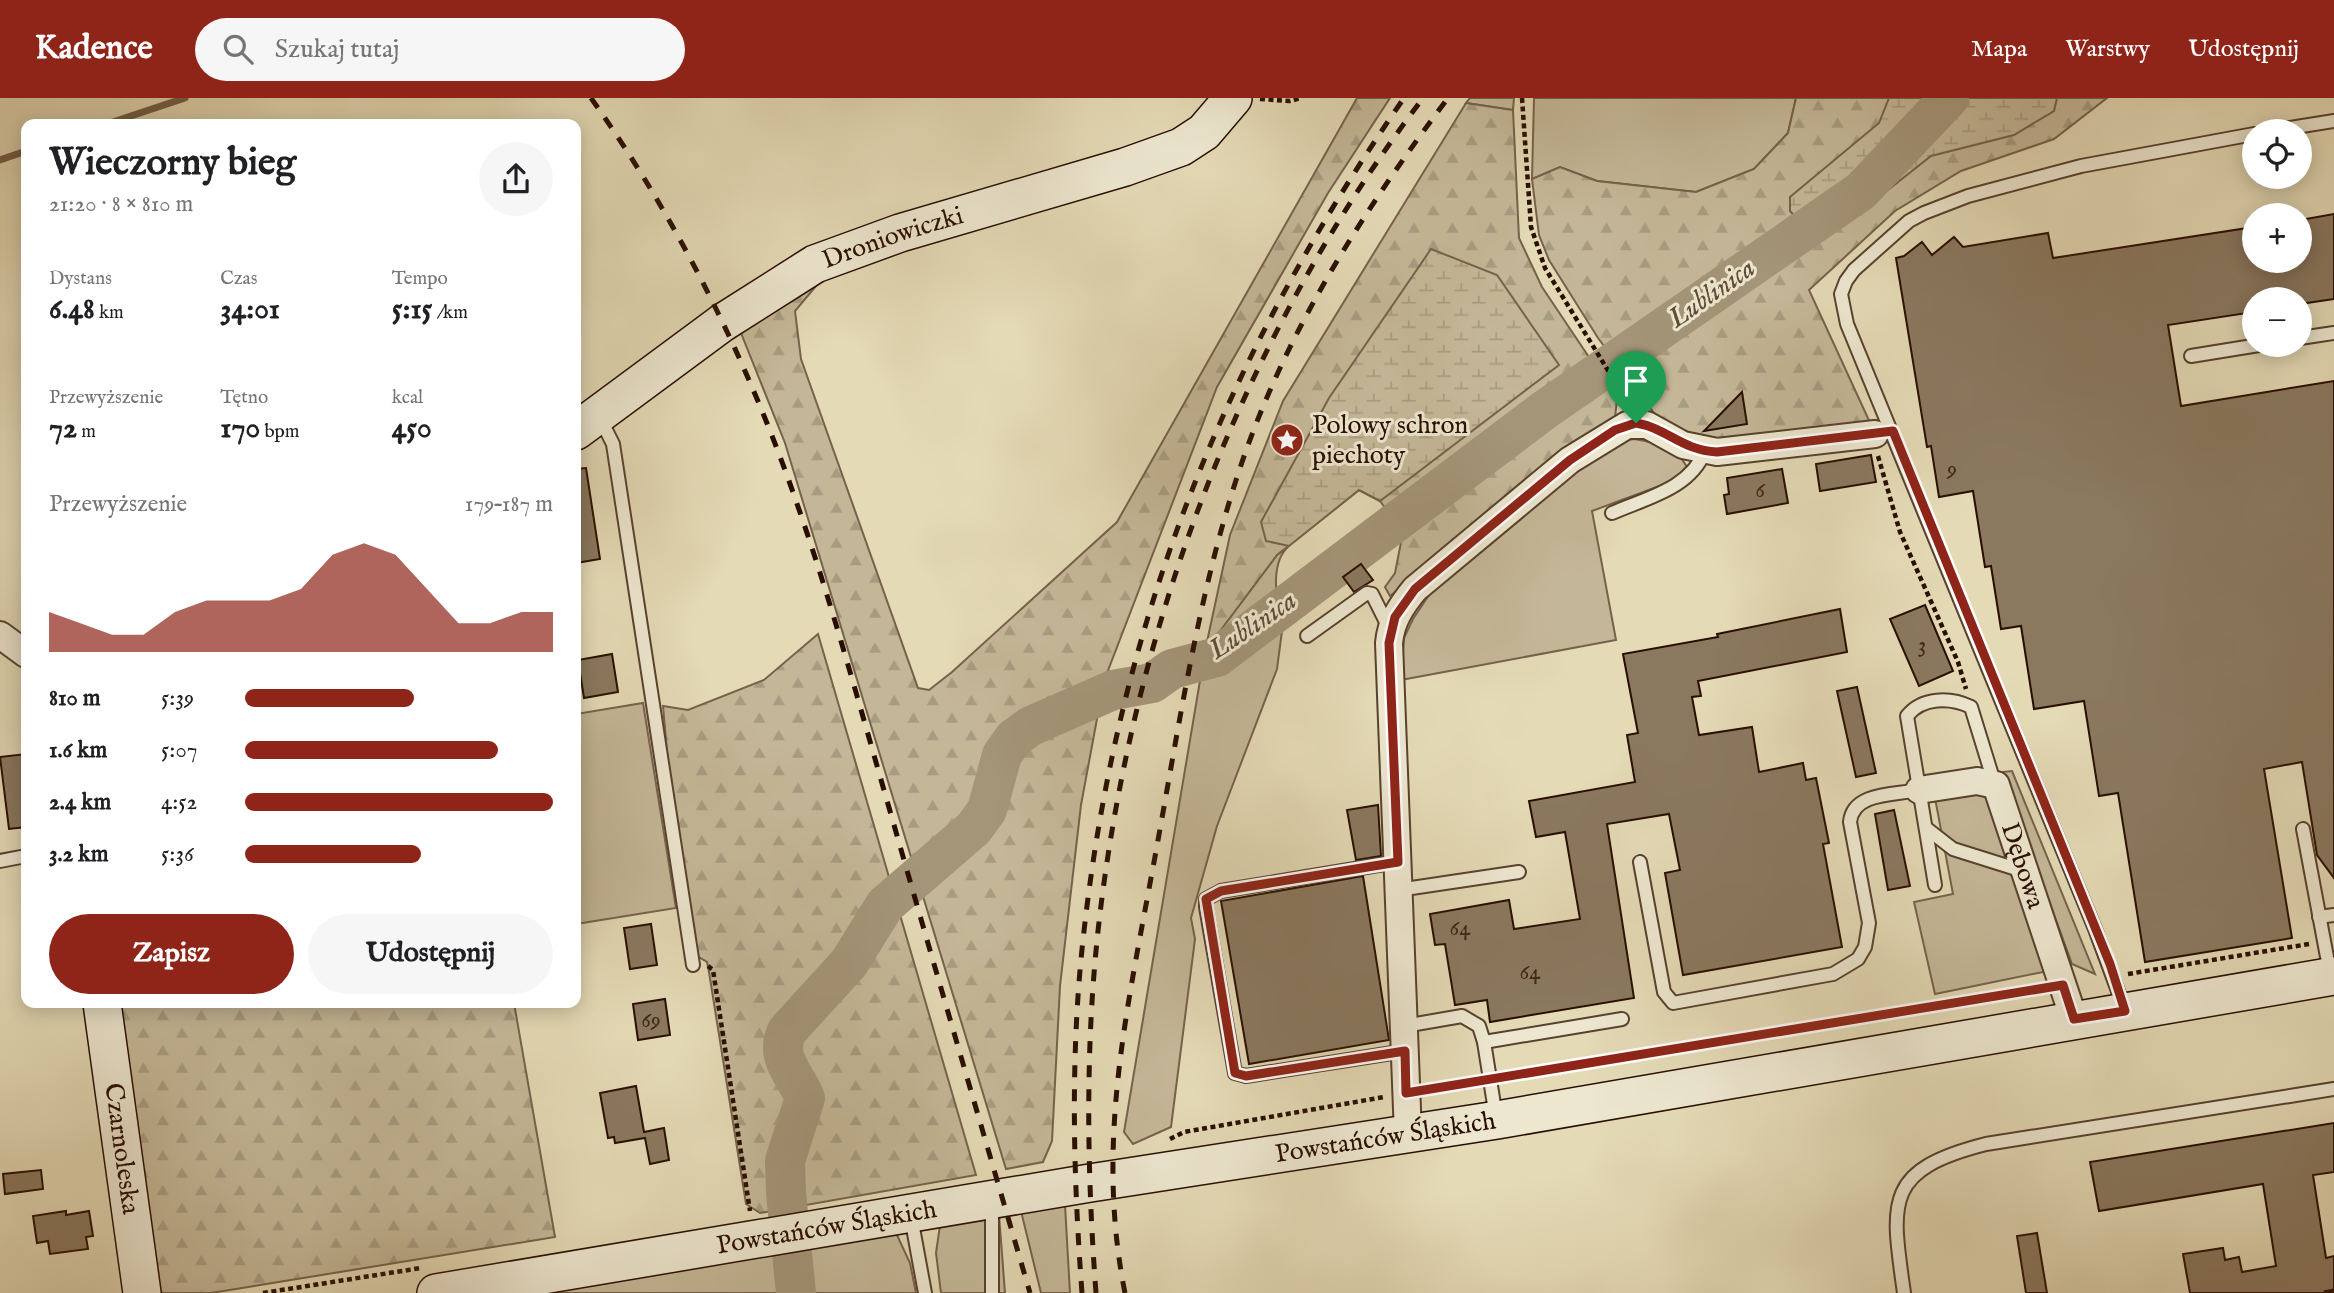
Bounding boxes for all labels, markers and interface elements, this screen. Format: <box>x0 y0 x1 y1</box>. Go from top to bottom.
search box <box>195 18 685 81</box>
text: Kadence <box>35 28 153 70</box>
icon: search <box>219 30 257 68</box>
text: Szukaj tutaj <box>275 33 399 66</box>
text: Mapa <box>1971 34 2027 65</box>
text: Warstwy <box>2065 34 2150 65</box>
text: Udostępnij <box>2188 34 2299 65</box>
map controls <box>2242 119 2312 357</box>
button: locate <box>2242 119 2312 189</box>
text: Wieczorny bieg <box>49 140 296 188</box>
button: share <box>479 142 553 216</box>
text: 21:20 · 8 × 810 m <box>49 190 193 219</box>
street label: Droniowiczki <box>818 199 967 276</box>
button: + <box>2242 203 2312 273</box>
water label: Lublinica <box>1661 251 1762 337</box>
text: Dystans <box>49 267 112 291</box>
text: Czas <box>220 267 257 291</box>
text: Tempo <box>392 267 448 291</box>
button: − <box>2242 287 2312 357</box>
text: 6.48 <box>49 291 95 329</box>
text: 34:01 <box>220 291 280 329</box>
text: 5:15 <box>392 291 432 329</box>
text: km <box>95 301 124 325</box>
text: /km <box>432 301 468 325</box>
pin <box>1606 351 1666 423</box>
icon: arrive <box>1617 362 1655 400</box>
text: Przewyższenie <box>49 386 163 410</box>
text: Tętno <box>220 386 268 410</box>
text: kcal <box>392 386 423 410</box>
place label: Polowy schron piechoty <box>1312 409 1468 472</box>
text: 72 <box>49 410 77 448</box>
text: 170 <box>220 410 260 448</box>
text: 450 <box>392 410 432 448</box>
text: m <box>77 420 96 444</box>
text: bpm <box>260 420 300 444</box>
place icon: Polowy schron piechoty <box>1268 421 1306 459</box>
house number: 9 <box>1946 455 1957 484</box>
house number: 6 <box>1755 476 1766 505</box>
text: Przewyższenie <box>49 490 187 519</box>
text: 179–187 m <box>465 490 553 519</box>
water label: Lublinica <box>1202 584 1304 669</box>
house number: 3 <box>1918 631 1926 660</box>
text: 810 m <box>49 684 101 713</box>
text: 5:39 <box>161 684 194 713</box>
text: 1.6 km <box>49 736 107 765</box>
text: 5:07 <box>161 736 197 765</box>
text: 2.4 km <box>49 788 111 817</box>
text: 4:52 <box>161 788 197 817</box>
street label: Dębowa <box>1993 818 2053 914</box>
text: 3.2 km <box>49 840 108 869</box>
text: 5:36 <box>161 840 194 869</box>
button: Zapisz <box>49 914 294 994</box>
button: Udostępnij <box>308 914 553 994</box>
house number: 64 <box>1450 914 1471 943</box>
house number: 64 <box>1520 958 1541 987</box>
house number: 69 <box>641 1006 661 1035</box>
street label: Czarnoleska <box>97 1081 148 1217</box>
street label: Powstańców Śląskich <box>1273 1104 1498 1171</box>
street label: Powstańców Śląskich <box>714 1193 939 1262</box>

